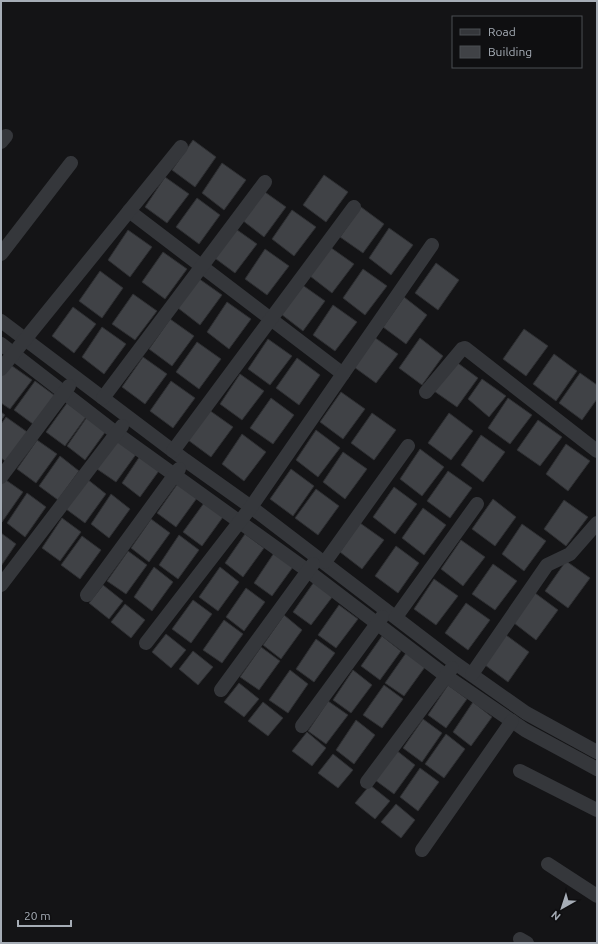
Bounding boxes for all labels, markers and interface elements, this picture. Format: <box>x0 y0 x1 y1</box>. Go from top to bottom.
legend <box>452 16 582 68</box>
text: Road <box>488 25 516 38</box>
text: Building <box>488 45 532 58</box>
north arrow <box>542 888 582 928</box>
scale bar <box>18 902 71 928</box>
text: 20 m <box>24 909 51 922</box>
text: N <box>549 909 563 923</box>

